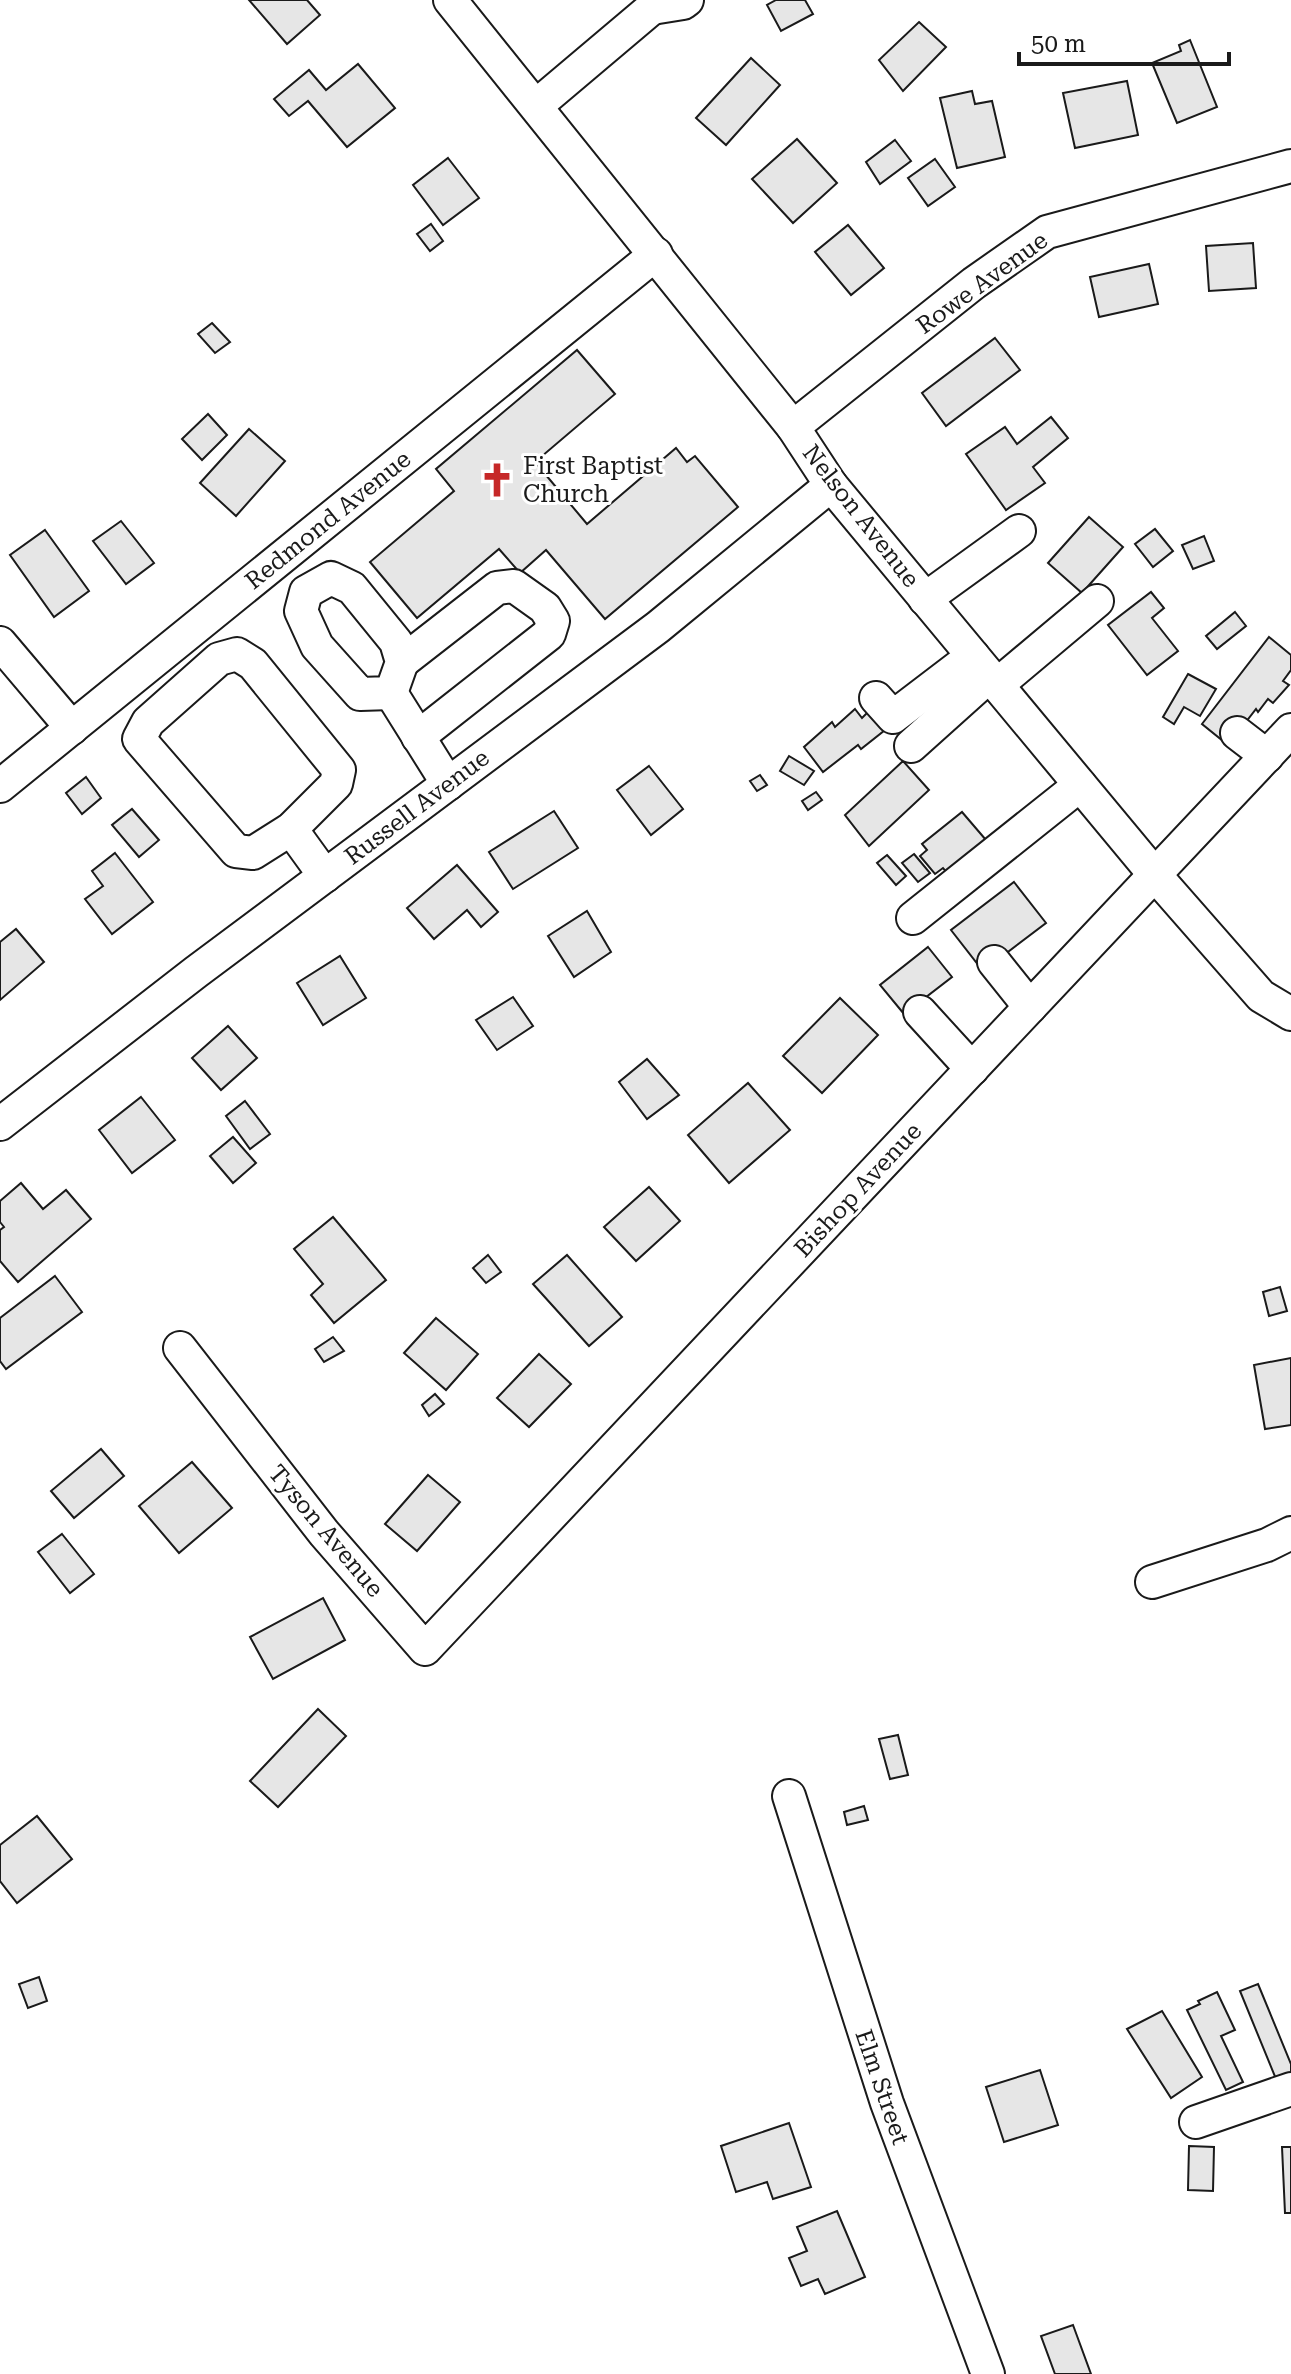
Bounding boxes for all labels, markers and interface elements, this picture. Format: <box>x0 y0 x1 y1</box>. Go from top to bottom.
scale bar <box>1019 16 1229 66</box>
text: 50 m <box>1031 30 1086 58</box>
street label: Rowe Avenue <box>911 226 1053 340</box>
street label: Nelson Avenue <box>797 439 925 593</box>
street label: Redmond Avenue <box>240 445 416 595</box>
place label: First Baptist Church <box>523 452 663 508</box>
church icon: First Baptist Church <box>478 461 516 499</box>
street label: Russell Avenue <box>339 744 495 870</box>
street label: Bishop Avenue <box>789 1117 927 1263</box>
street label: Tyson Avenue <box>263 1459 389 1603</box>
street label: Elm Street <box>849 2026 915 2148</box>

